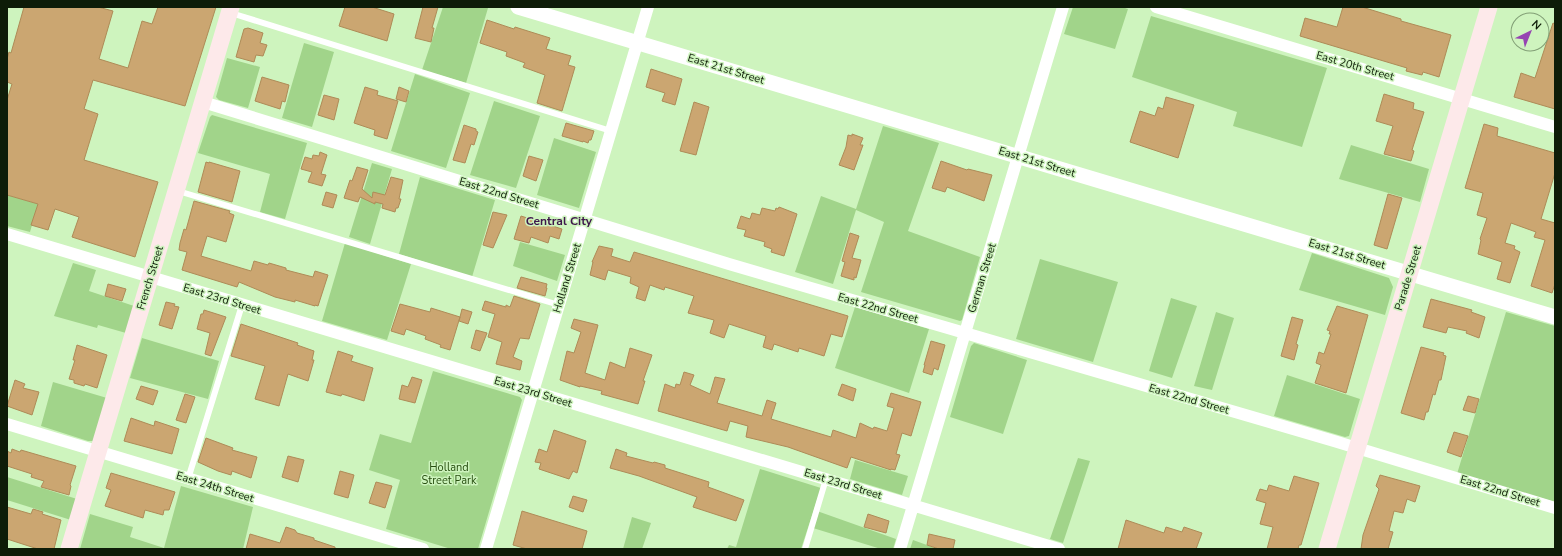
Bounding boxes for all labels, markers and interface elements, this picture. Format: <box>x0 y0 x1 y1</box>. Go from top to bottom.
north arrow <box>1510 12 1550 52</box>
text: N <box>1528 17 1545 33</box>
street label: East 20th Street <box>1314 48 1396 84</box>
street label: East 21st Street <box>686 50 766 88</box>
street label: East 21st Street <box>997 143 1077 181</box>
street label: East 22nd Street <box>457 174 541 212</box>
district label: Central City <box>526 213 593 229</box>
street label: East 21st Street <box>1307 235 1387 273</box>
street label: Holland Street <box>549 241 585 315</box>
street label: German Street <box>964 241 1000 315</box>
street label: Parade Street <box>1391 243 1425 312</box>
street label: French Street <box>133 244 167 312</box>
street label: East 23rd Street <box>181 280 263 318</box>
street label: East 22nd Street <box>836 289 920 327</box>
street label: East 23rd Street <box>492 373 574 411</box>
street label: East 22nd Street <box>1147 380 1231 418</box>
park label: Holland Street Park <box>422 460 477 488</box>
street label: East 23rd Street <box>802 465 884 503</box>
street label: East 24th Street <box>174 468 256 506</box>
street label: East 22nd Street <box>1458 472 1542 510</box>

